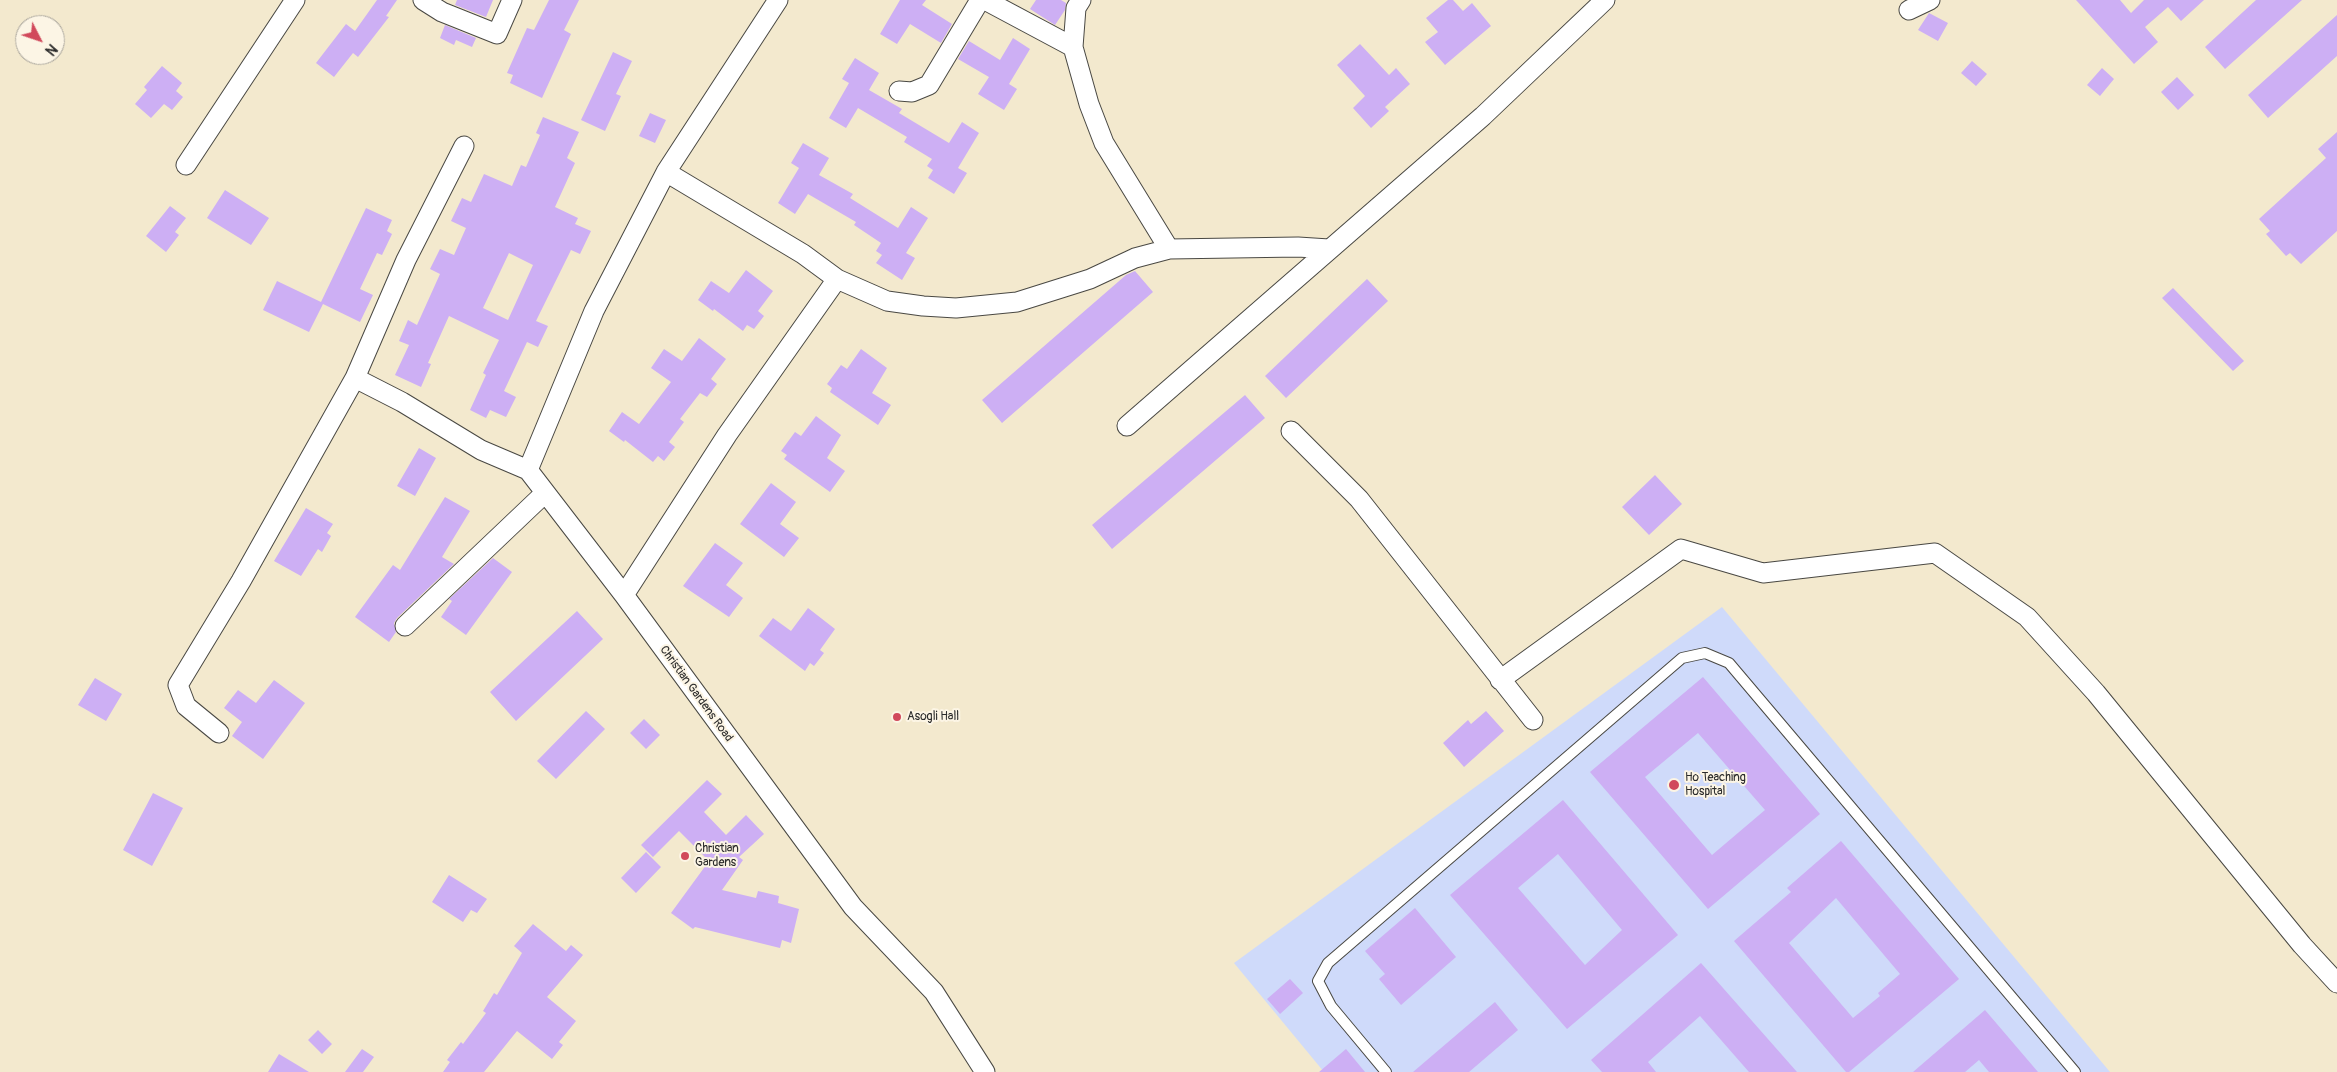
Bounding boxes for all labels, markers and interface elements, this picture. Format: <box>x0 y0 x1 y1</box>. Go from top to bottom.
north arrow <box>15 15 65 65</box>
text: N <box>41 40 60 59</box>
street label: Christian Gardens Road <box>656 643 736 745</box>
place label: Asogli Hall <box>907 710 959 724</box>
marker: Asogli Hall <box>891 711 903 723</box>
place label: Ho Teaching Hospital <box>1685 771 1746 799</box>
marker: Ho Teaching Hospital <box>1667 778 1681 792</box>
place label: Christian Gardens <box>695 842 739 870</box>
marker: Christian Gardens <box>679 850 691 862</box>

